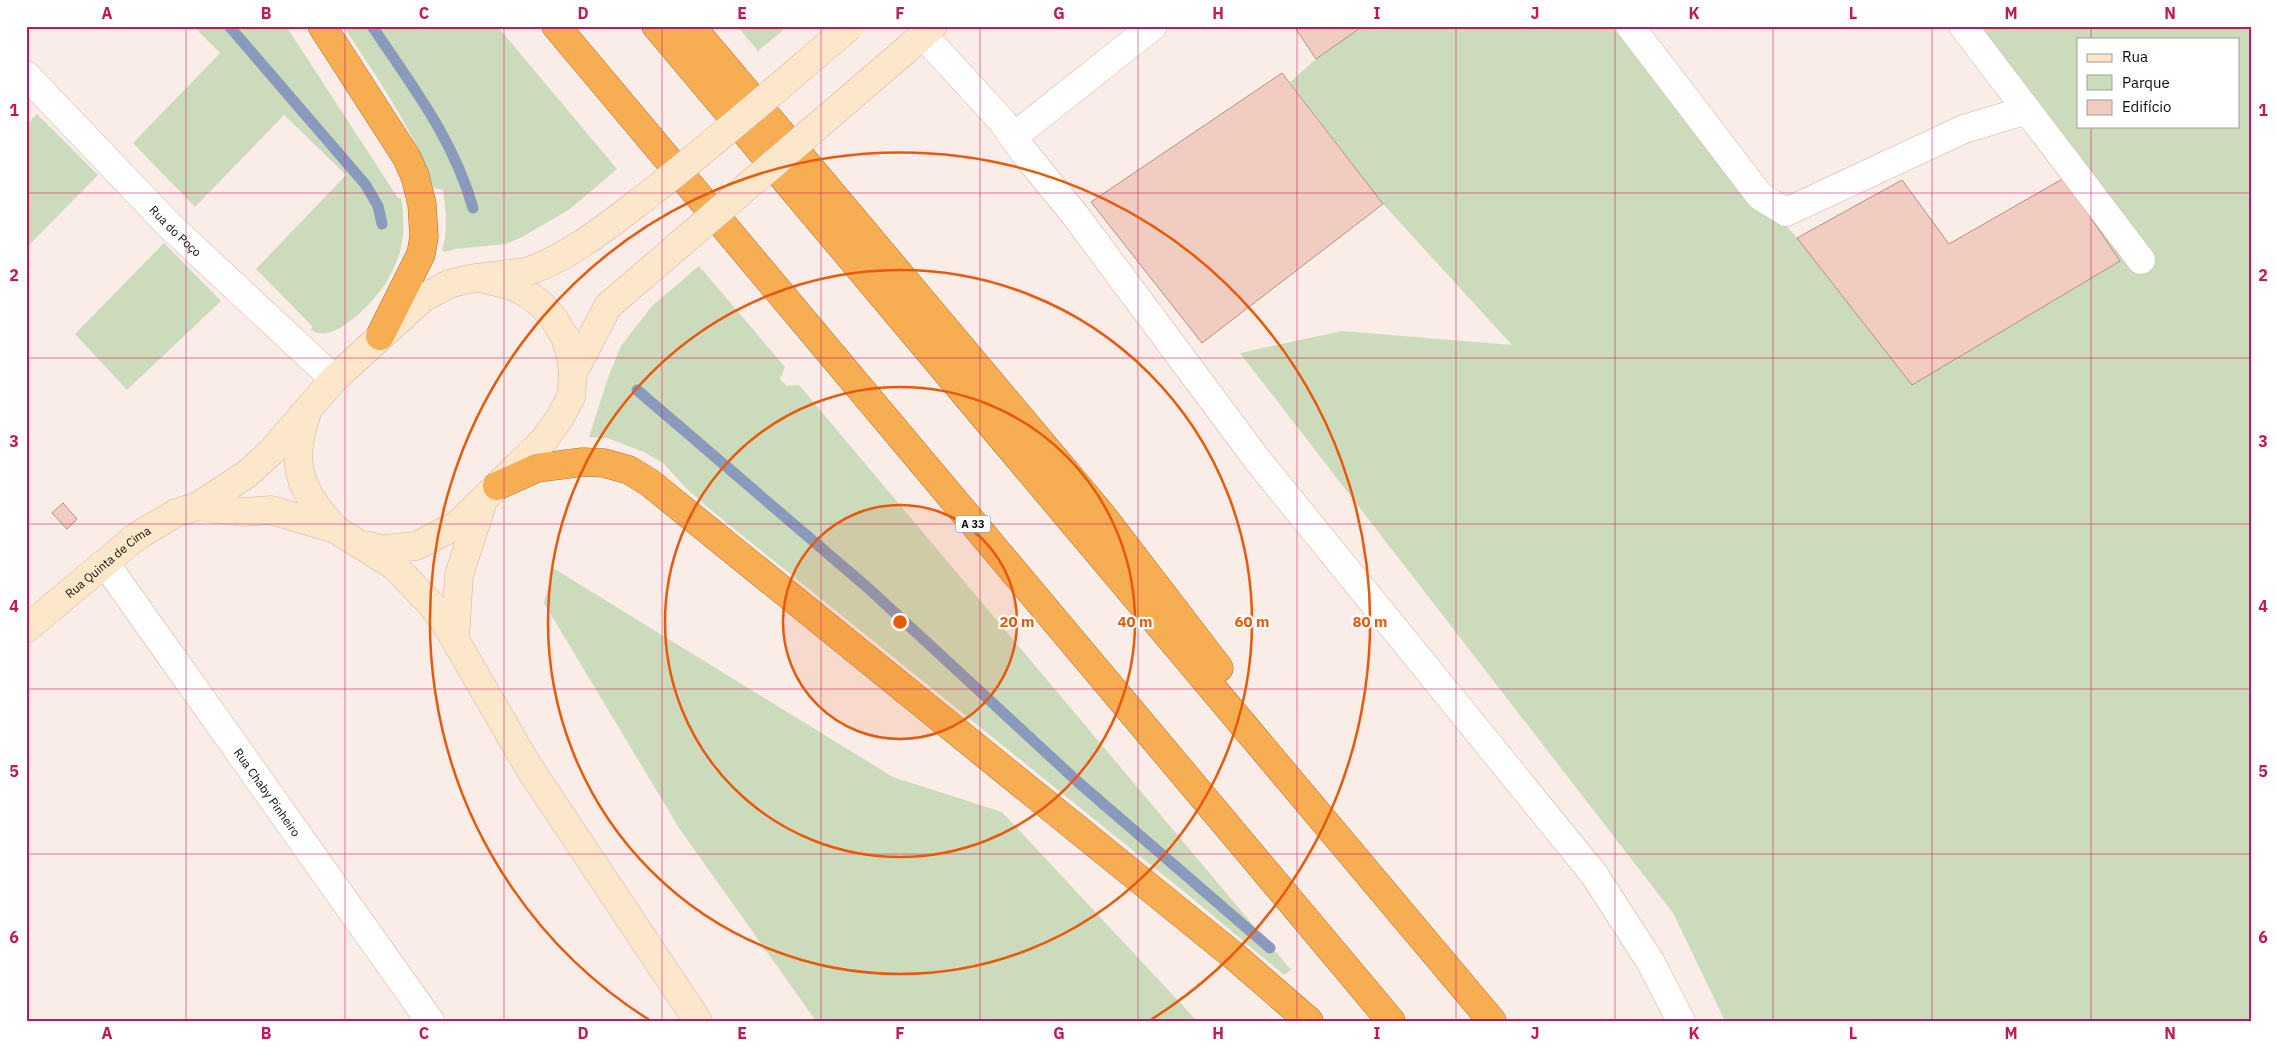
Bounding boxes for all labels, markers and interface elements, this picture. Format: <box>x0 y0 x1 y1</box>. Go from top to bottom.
text: A <box>102 3 113 23</box>
text: B <box>261 3 272 23</box>
text: C <box>419 3 429 23</box>
text: D <box>577 3 589 23</box>
text: E <box>737 3 747 23</box>
text: F <box>895 3 905 23</box>
text: G <box>1053 3 1065 23</box>
text: H <box>1212 3 1224 23</box>
text: I <box>1374 3 1381 23</box>
text: J <box>1531 3 1539 23</box>
text: K <box>1688 3 1700 23</box>
text: L <box>1849 3 1857 23</box>
text: M <box>2004 3 2018 23</box>
text: N <box>2164 3 2176 23</box>
legend <box>2077 38 2240 128</box>
text: Rua <box>2122 47 2148 66</box>
text: Parque <box>2122 73 2170 92</box>
text: Edifício <box>2122 97 2171 116</box>
text: 1 <box>9 100 19 120</box>
text: 1 <box>2258 100 2268 120</box>
street label: Rua do Poço <box>147 202 205 259</box>
text: 2 <box>9 265 19 285</box>
text: 2 <box>2258 265 2268 285</box>
text: 3 <box>9 431 19 451</box>
text: 3 <box>2258 431 2268 451</box>
road number: A 33 <box>956 516 990 532</box>
street label: Rua Quinta de Cima <box>62 522 154 601</box>
text: 4 <box>9 596 19 616</box>
text: 4 <box>2258 596 2268 616</box>
text: 20 m <box>1000 612 1034 631</box>
text: 40 m <box>1118 612 1152 631</box>
text: 60 m <box>1235 612 1269 631</box>
text: 80 m <box>1353 612 1387 631</box>
centre of rings <box>891 613 909 631</box>
street label: Rua Chaby Pinheiro <box>231 745 304 839</box>
text: 5 <box>9 761 19 781</box>
text: 5 <box>2258 761 2268 781</box>
text: 6 <box>9 927 19 947</box>
text: 6 <box>2258 927 2268 947</box>
text: A <box>102 1023 113 1043</box>
text: B <box>261 1023 272 1043</box>
text: C <box>419 1023 429 1043</box>
text: D <box>577 1023 589 1043</box>
text: E <box>737 1023 747 1043</box>
text: F <box>895 1023 905 1043</box>
text: G <box>1053 1023 1065 1043</box>
text: H <box>1212 1023 1224 1043</box>
text: I <box>1374 1023 1381 1043</box>
text: J <box>1531 1023 1539 1043</box>
text: K <box>1688 1023 1700 1043</box>
text: L <box>1849 1023 1857 1043</box>
text: M <box>2004 1023 2018 1043</box>
text: N <box>2164 1023 2176 1043</box>

